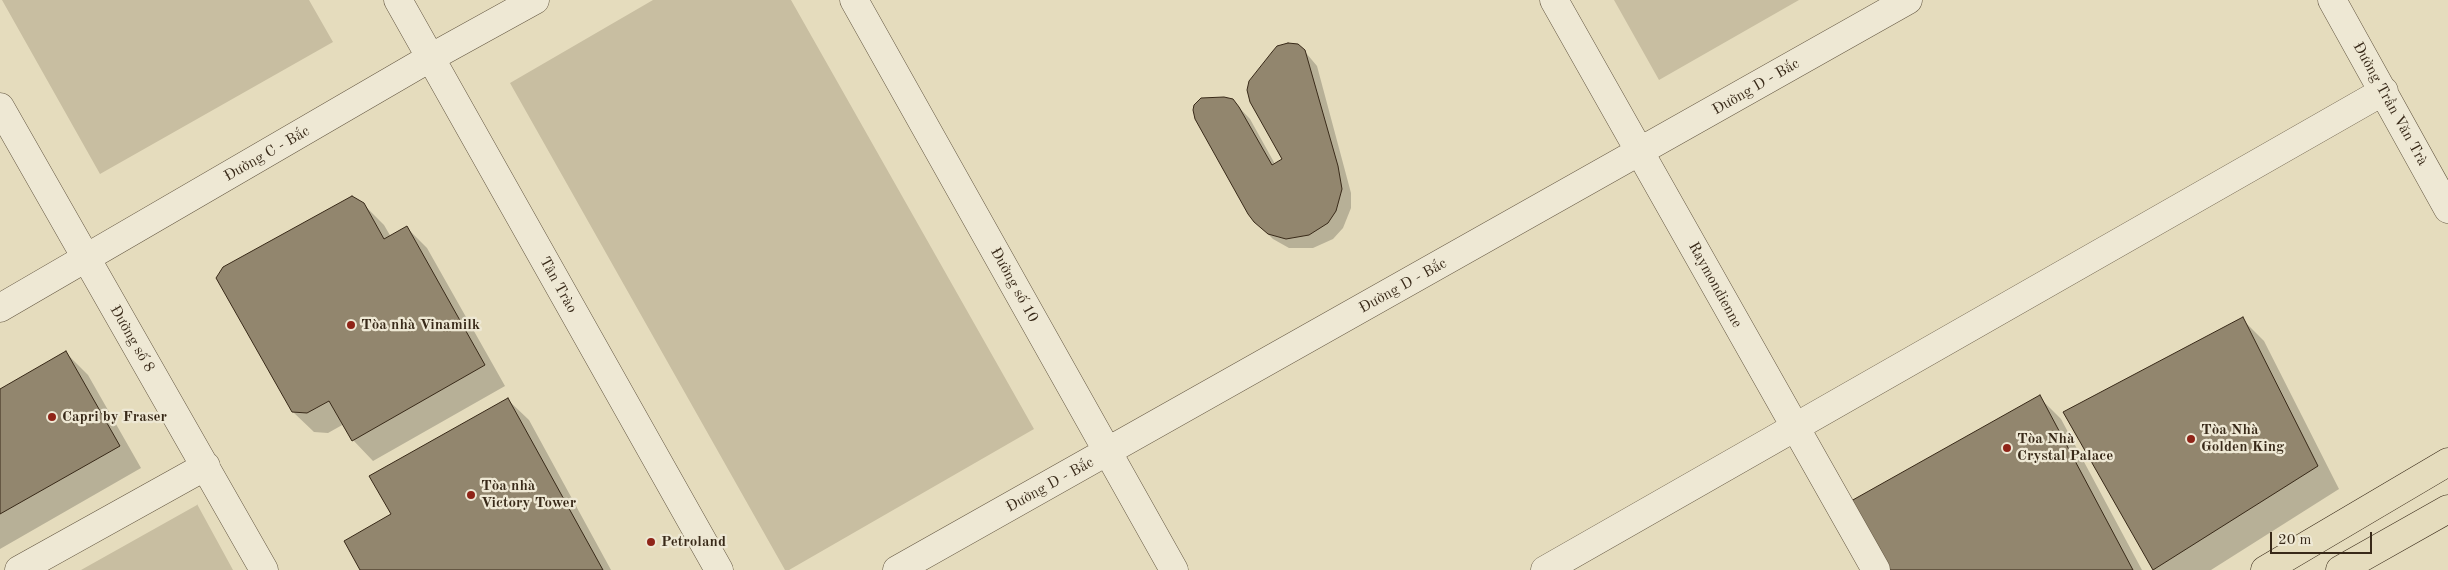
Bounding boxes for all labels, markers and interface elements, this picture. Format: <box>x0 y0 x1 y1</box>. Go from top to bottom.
street label: Đường Trần Văn Trà <box>2349 39 2431 169</box>
street label: Đường D - Bắc <box>1709 55 1803 119</box>
street label: Đường C - Bắc <box>221 122 313 186</box>
street label: Raymondienne <box>1684 239 1746 331</box>
street label: Đường số 10 <box>986 244 1042 326</box>
street label: Tân Trào <box>535 254 581 316</box>
street label: Đường D - Bắc <box>1356 255 1450 317</box>
street label: Đường số 8 <box>106 302 158 376</box>
place label: Tòa nhà Vinamilk <box>361 316 480 334</box>
marker: Tòa nhà Vinamilk <box>345 319 357 331</box>
place label: Capri by Fraser <box>62 408 167 426</box>
marker: Capri by Fraser <box>46 411 58 423</box>
place label: Tòa Nhà Golden King <box>2201 421 2284 456</box>
place label: Tòa Nhà Crystal Palace <box>2017 430 2113 465</box>
marker: Tòa Nhà Golden King <box>2185 433 2197 445</box>
marker: Tòa Nhà Crystal Palace <box>2001 442 2013 454</box>
street label: Đường D - Bắc <box>1003 454 1097 516</box>
place label: Tòa nhà Victory Tower <box>481 477 576 512</box>
marker: Tòa nhà Victory Tower <box>465 489 477 501</box>
scale bar <box>2273 522 2376 554</box>
place label: Petroland <box>661 533 726 551</box>
text: 20 m <box>2278 533 2312 548</box>
marker: Petroland <box>645 536 657 548</box>

